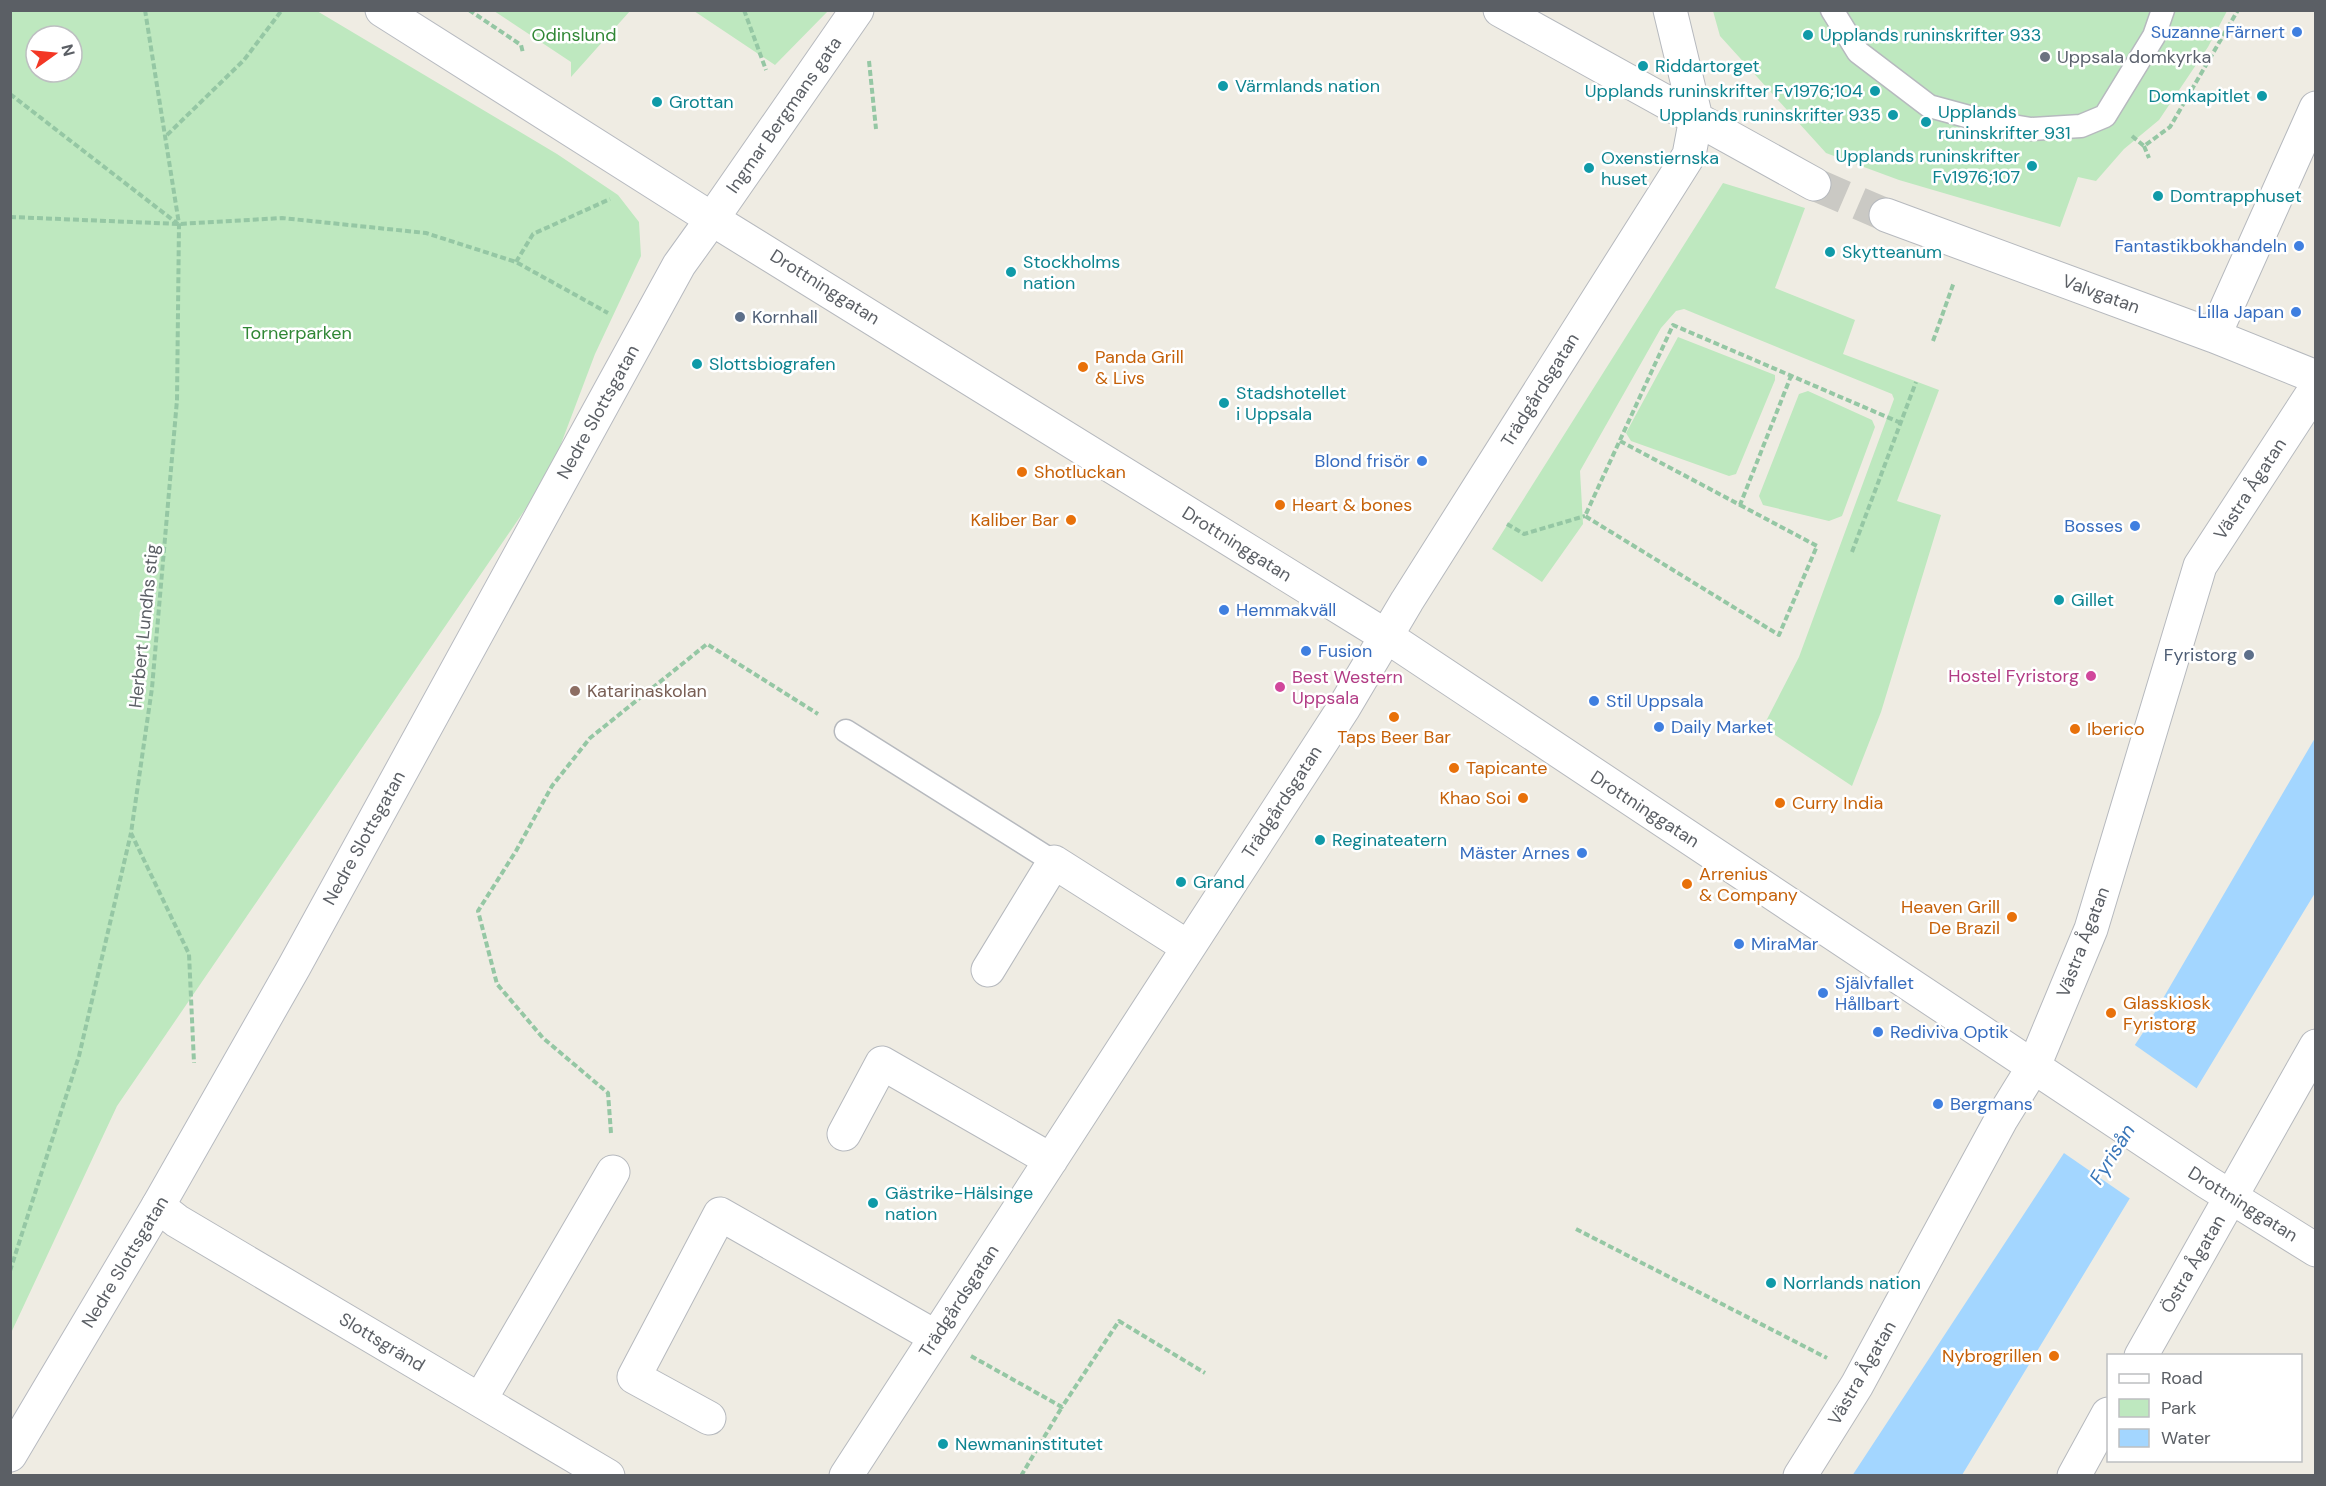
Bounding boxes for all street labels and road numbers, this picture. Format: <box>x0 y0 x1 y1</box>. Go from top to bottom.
street label: Ingmar Bergmans gata <box>721 32 847 198</box>
street label: Drottninggatan <box>766 244 884 330</box>
street label: Valvgatan <box>2059 269 2143 319</box>
street label: Trädgårdsgatan <box>1495 328 1585 452</box>
street label: Nedre Slottsgatan <box>551 341 645 483</box>
street label: Västra Ågatan <box>2208 434 2292 544</box>
street label: Drottninggatan <box>1178 501 1296 587</box>
street label: Herbert Lundhs stig <box>123 543 165 709</box>
street label: Trädgårdsgatan <box>1237 741 1327 863</box>
street label: Drottninggatan <box>1586 765 1704 853</box>
street label: Nedre Slottsgatan <box>317 767 411 909</box>
street label: Västra Ågatan <box>2051 883 2115 1001</box>
street label: Drottninggatan <box>2184 1161 2302 1247</box>
street label: Nedre Slottsgatan <box>76 1192 174 1332</box>
street label: Östra Ågatan <box>2155 1211 2231 1317</box>
street label: Trädgårdsgatan <box>914 1240 1004 1362</box>
street label: Slottsgränd <box>335 1307 429 1377</box>
street label: Västra Ågatan <box>1822 1317 1902 1429</box>

